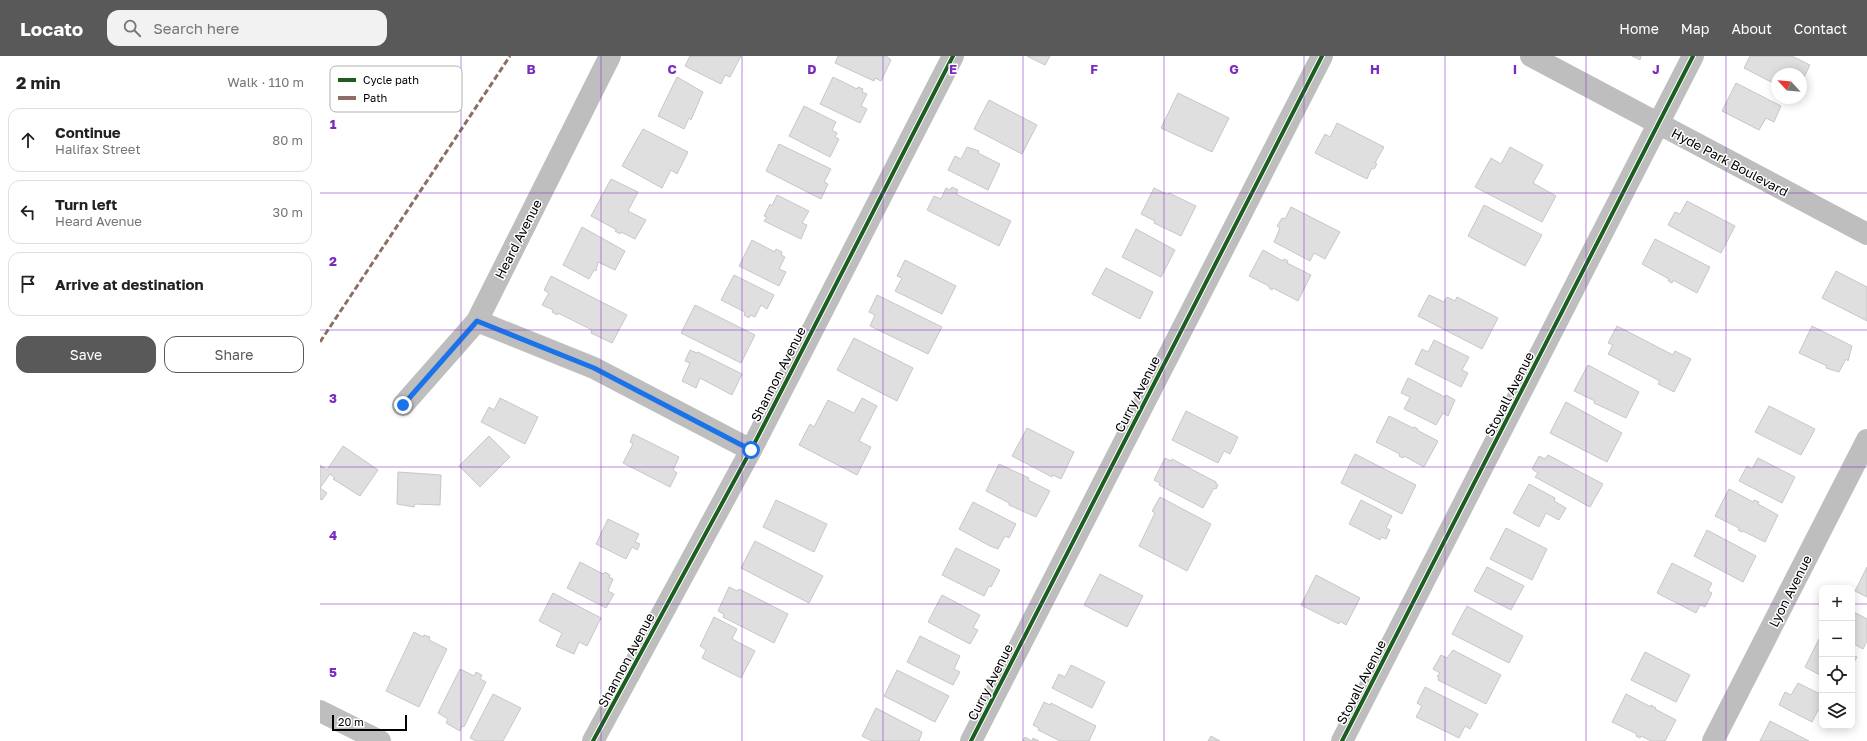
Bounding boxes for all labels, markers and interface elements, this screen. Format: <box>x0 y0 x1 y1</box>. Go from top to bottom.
search box <box>107 10 387 46</box>
text: Locato <box>20 17 83 40</box>
icon: search <box>121 17 143 39</box>
text: Search here <box>153 19 239 37</box>
text: Home <box>1619 20 1659 37</box>
text: Map <box>1681 20 1709 37</box>
text: About <box>1731 20 1772 37</box>
text: Contact <box>1794 20 1847 37</box>
text: B <box>526 61 536 77</box>
text: C <box>667 61 677 77</box>
text: D <box>807 61 817 77</box>
text: E <box>949 61 957 77</box>
text: F <box>1090 61 1098 77</box>
text: G <box>1229 61 1239 77</box>
text: H <box>1370 61 1380 77</box>
text: I <box>1513 61 1517 77</box>
text: J <box>1652 61 1660 77</box>
legend <box>330 66 462 112</box>
north arrow <box>1771 68 1807 104</box>
text: 2 min <box>16 72 60 93</box>
text: Cycle path <box>363 73 419 86</box>
text: Walk · 110 m <box>227 74 304 90</box>
text: Path <box>363 91 387 104</box>
text: 1 <box>330 116 337 132</box>
text: Continue <box>55 123 121 141</box>
street label: Hyde Park Boulevard <box>1669 124 1791 200</box>
icon: ahead <box>17 129 39 151</box>
text: 80 m <box>272 132 303 148</box>
text: Halifax Street <box>55 141 141 157</box>
text: Turn left <box>55 195 117 213</box>
street label: Heard Avenue <box>491 197 545 281</box>
icon: left <box>17 201 39 223</box>
text: 30 m <box>273 204 303 220</box>
text: Heard Avenue <box>55 213 142 229</box>
text: 2 <box>329 253 337 269</box>
icon: arrive <box>17 273 39 295</box>
text: Arrive at destination <box>55 275 204 293</box>
street label: Shannon Avenue <box>747 324 809 424</box>
button: Save <box>16 336 156 373</box>
button: Share <box>164 336 304 373</box>
street label: Stovall Avenue <box>1481 349 1537 439</box>
street label: Curry Avenue <box>1111 353 1163 435</box>
text: 3 <box>329 390 337 406</box>
route end <box>394 396 412 414</box>
route start <box>742 441 760 459</box>
text: 4 <box>329 527 337 543</box>
street label: Lyon Avenue <box>1765 552 1815 630</box>
map controls <box>1819 585 1855 729</box>
button: + <box>1819 585 1855 621</box>
street label: Shannon Avenue <box>594 610 658 710</box>
button: − <box>1819 621 1855 657</box>
street label: Stovall Avenue <box>1333 637 1389 727</box>
street label: Curry Avenue <box>964 641 1016 723</box>
button: locate <box>1819 657 1855 693</box>
text: 5 <box>329 664 337 680</box>
button: layers <box>1819 693 1855 729</box>
scale bar <box>332 713 407 732</box>
text: 20 m <box>338 715 364 728</box>

